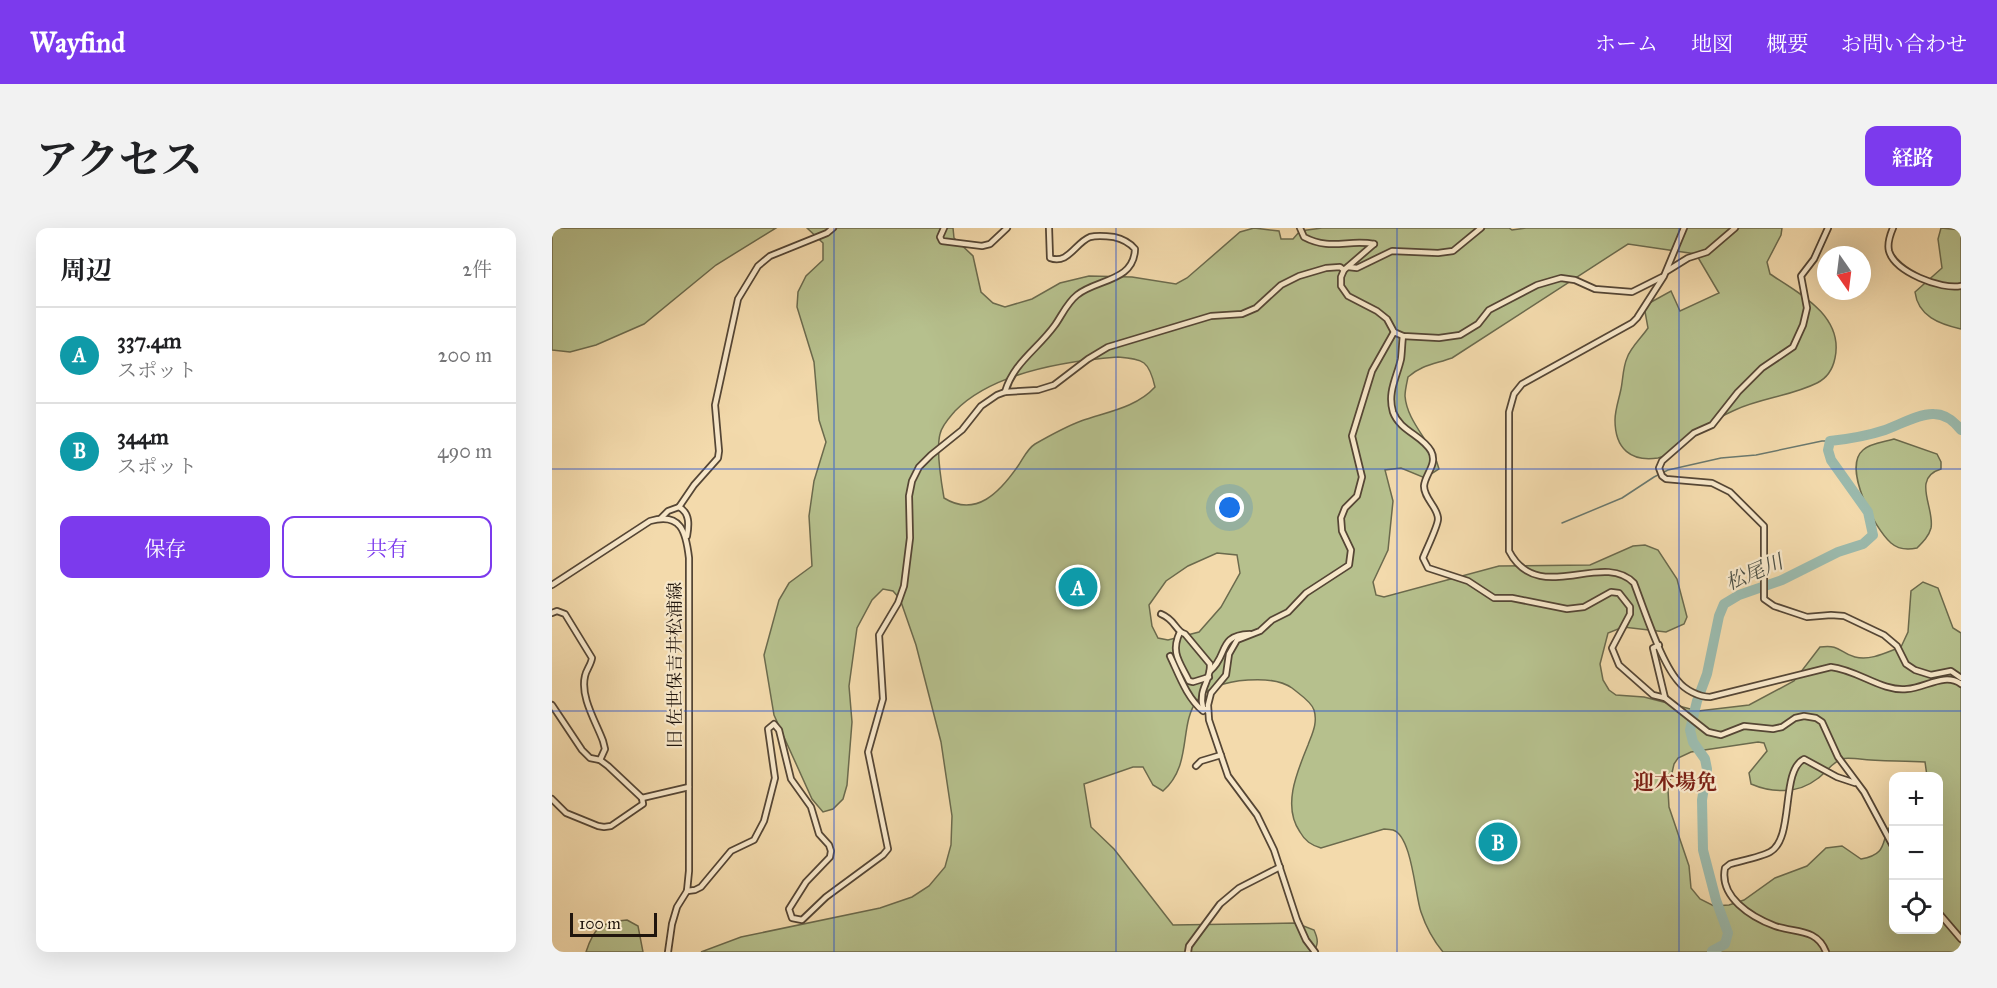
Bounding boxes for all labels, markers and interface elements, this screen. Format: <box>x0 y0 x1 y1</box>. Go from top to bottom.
text: Wayfind <box>30 25 125 60</box>
text: ホーム <box>1595 31 1658 57</box>
text: 地図 <box>1691 31 1733 57</box>
text: 概要 <box>1766 31 1808 57</box>
text: お問い合わせ <box>1841 31 1967 57</box>
button: 経路 <box>1865 126 1961 186</box>
text: アクセス <box>36 134 203 186</box>
north arrow <box>1817 246 1871 300</box>
text: 周辺 <box>60 254 112 286</box>
text: 2件 <box>462 257 492 281</box>
text: 337.4m <box>117 327 182 354</box>
text: A <box>73 343 86 367</box>
text: 200 m <box>438 343 492 367</box>
text: スポット <box>117 358 197 382</box>
text: 344m <box>117 423 169 450</box>
text: B <box>73 439 86 463</box>
text: 490 m <box>437 439 492 463</box>
text: スポット <box>117 454 197 478</box>
your location <box>1215 493 1244 522</box>
button: 保存 <box>60 516 270 578</box>
button: 共有 <box>282 516 492 578</box>
water label: 松尾川 <box>1722 548 1788 595</box>
pin: A <box>1058 564 1098 610</box>
street label: 旧 佐世保吉井松浦線 <box>664 582 686 748</box>
district label: 迎木場免 <box>1633 769 1717 795</box>
map controls <box>1889 772 1943 934</box>
button: + <box>1889 772 1943 826</box>
pin: B <box>1478 820 1518 864</box>
button: − <box>1889 826 1943 880</box>
button: locate <box>1889 880 1943 934</box>
scale bar <box>570 910 657 938</box>
text: 100 m <box>579 914 621 933</box>

